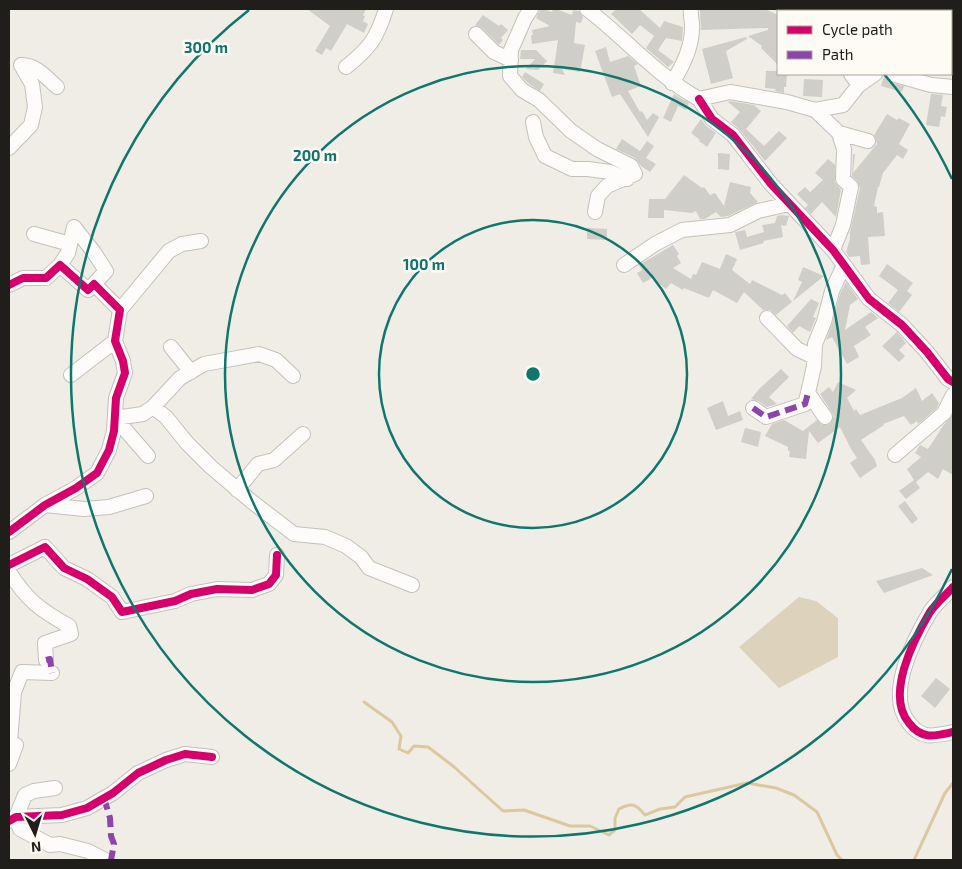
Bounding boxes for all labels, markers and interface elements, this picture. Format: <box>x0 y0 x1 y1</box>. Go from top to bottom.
legend <box>777 10 952 75</box>
text: Cycle path <box>822 20 893 38</box>
text: 300 m <box>184 38 228 56</box>
text: Path <box>822 45 853 63</box>
text: 200 m <box>293 146 337 164</box>
text: 100 m <box>403 255 445 273</box>
centre of rings <box>524 365 542 383</box>
north arrow <box>10 809 60 859</box>
text: N <box>30 839 42 856</box>

